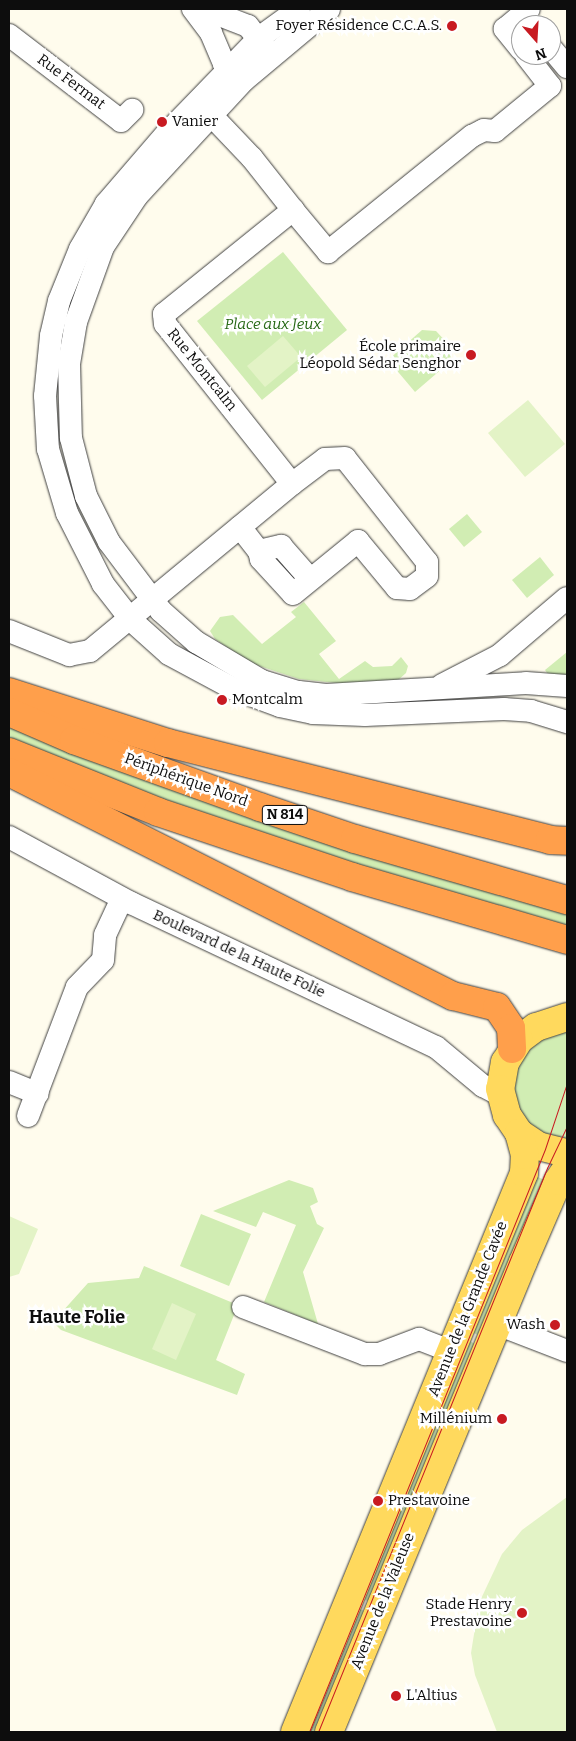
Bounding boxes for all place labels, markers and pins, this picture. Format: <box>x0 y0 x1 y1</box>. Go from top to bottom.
place label: Foyer Résidence C.C.A.S. <box>276 17 442 35</box>
marker: Foyer Résidence C.C.A.S. <box>446 20 458 32</box>
place label: Vanier <box>172 113 218 131</box>
marker: Vanier <box>156 116 168 128</box>
place label: École primaire Léopold Sédar Senghor <box>299 337 461 372</box>
marker: École primaire Léopold Sédar Senghor <box>465 349 477 361</box>
place label: Montcalm <box>232 691 303 709</box>
marker: Montcalm <box>216 694 228 706</box>
place label: Wash <box>506 1316 545 1334</box>
marker: Wash <box>549 1319 561 1331</box>
place label: Millénium <box>420 1410 492 1428</box>
marker: Millénium <box>496 1413 508 1425</box>
place label: Prestavoine <box>388 1492 470 1510</box>
marker: Prestavoine <box>372 1495 384 1507</box>
place label: Stade Henry Prestavoine <box>425 1595 512 1630</box>
marker: Stade Henry Prestavoine <box>516 1607 528 1619</box>
place label: L'Altius <box>406 1687 457 1705</box>
marker: L'Altius <box>390 1690 402 1702</box>

